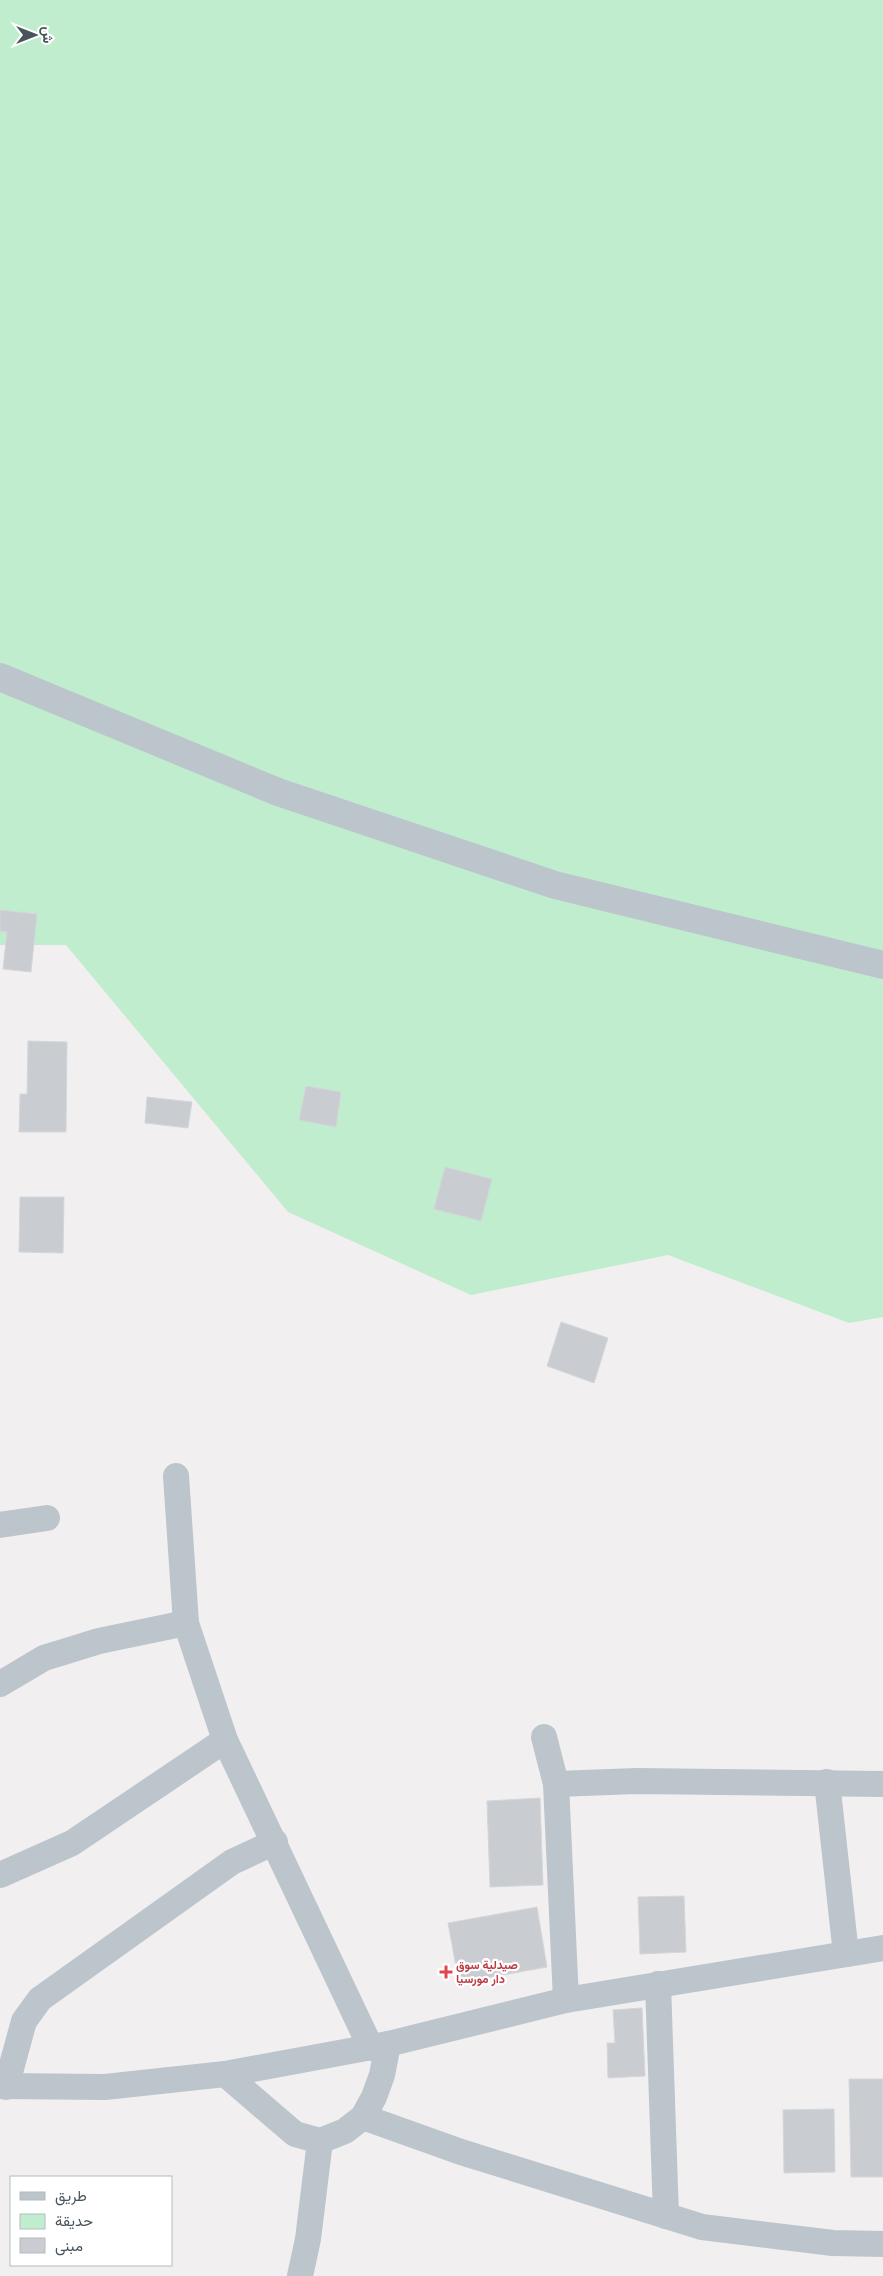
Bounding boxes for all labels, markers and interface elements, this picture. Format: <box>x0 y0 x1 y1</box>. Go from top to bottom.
north arrow <box>10 10 60 60</box>
text: ش <box>39 27 57 44</box>
place label: صيدلية سوق دار مورسيا <box>456 1957 518 1987</box>
marker: صيدلية سوق دار مورسيا <box>440 1966 452 1978</box>
legend <box>10 2176 172 2266</box>
text: طريق <box>55 2186 87 2206</box>
text: حديقة <box>55 2211 93 2230</box>
text: مبنى <box>55 2236 83 2256</box>

